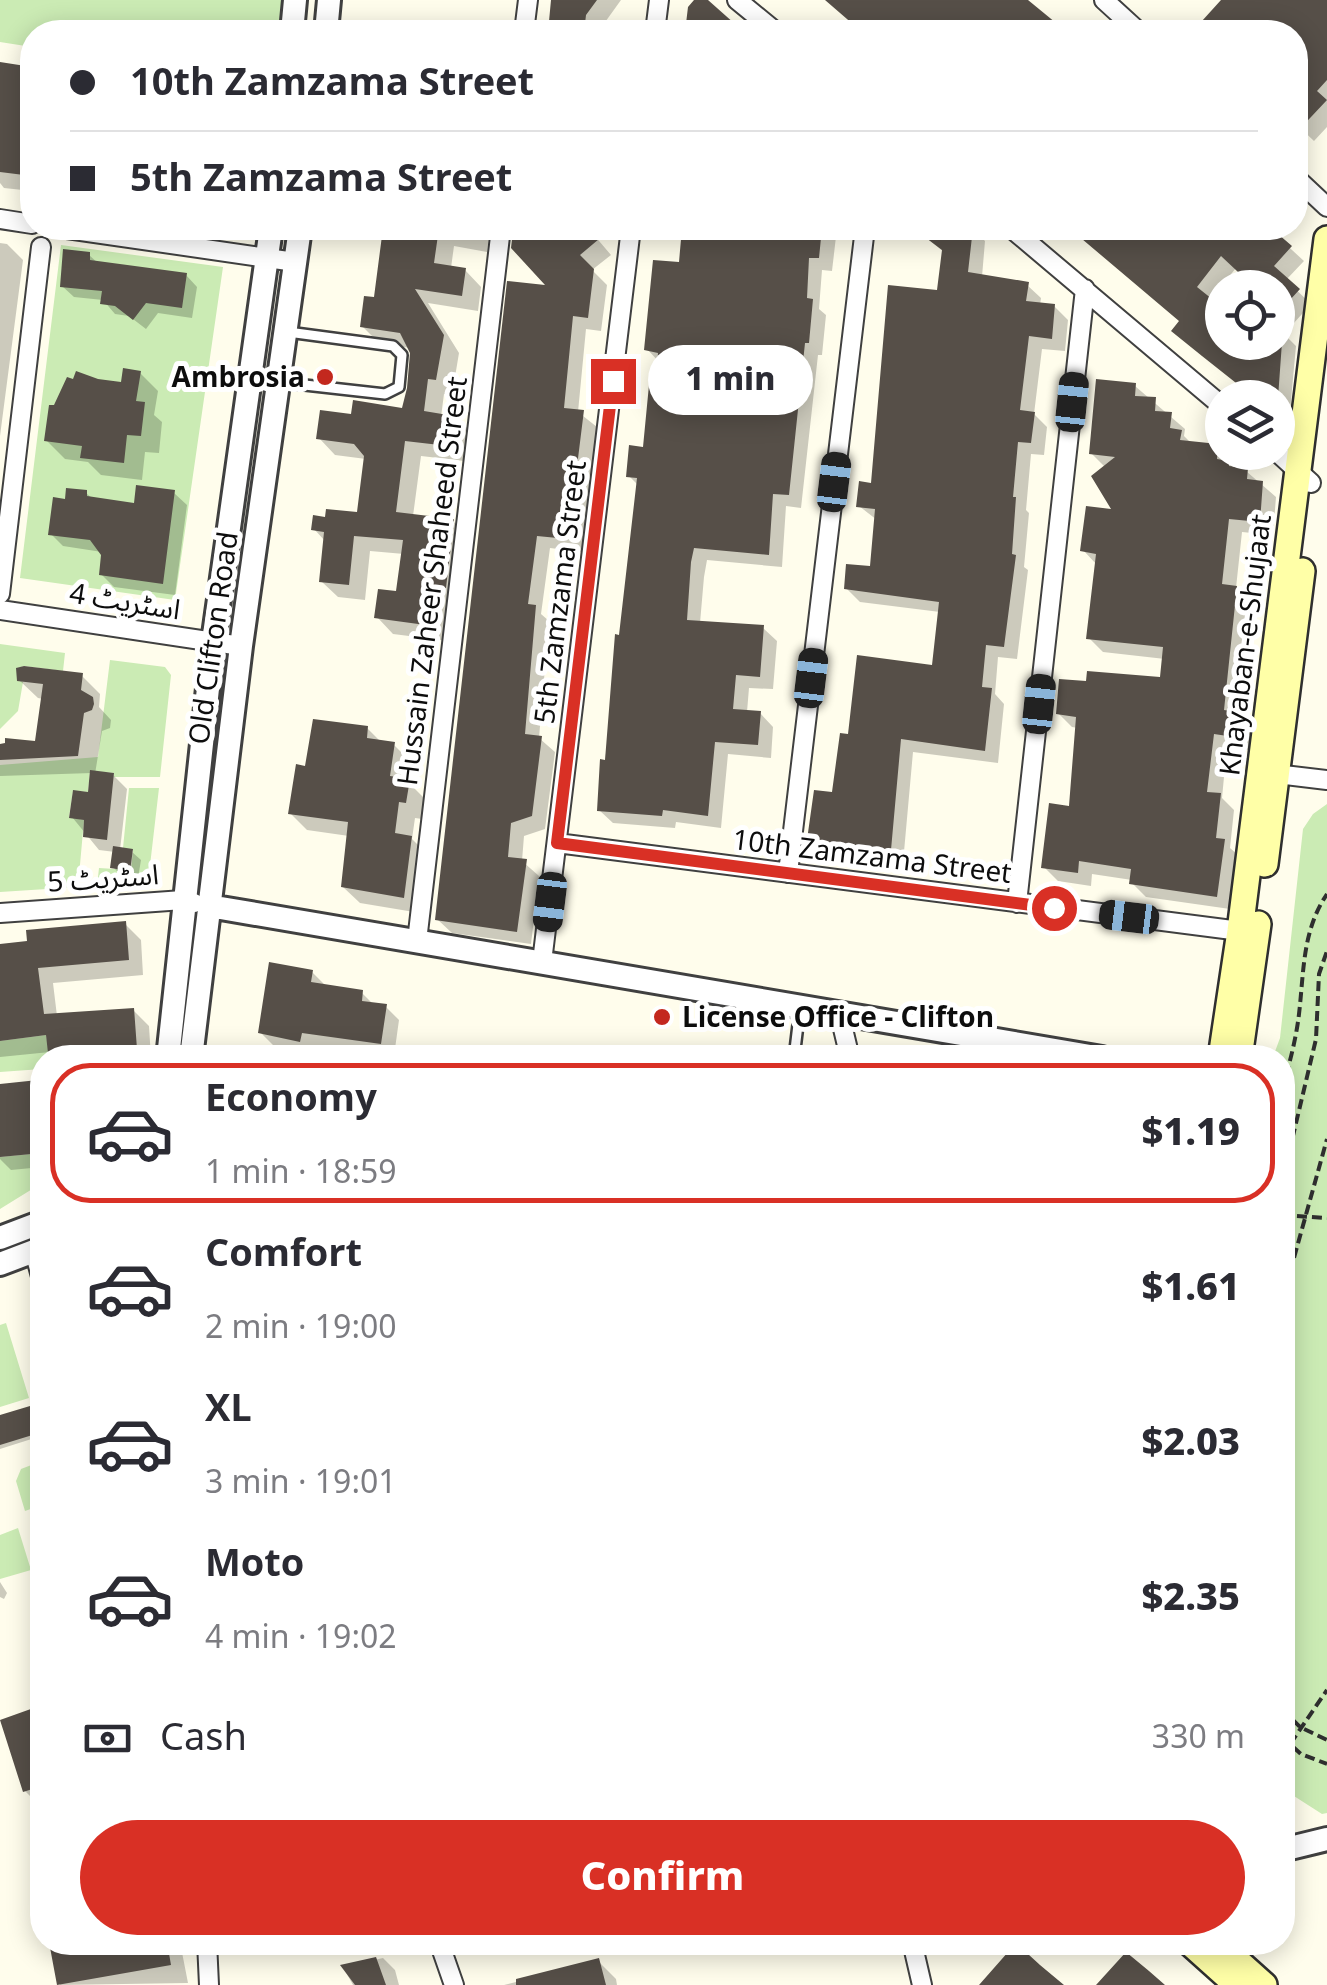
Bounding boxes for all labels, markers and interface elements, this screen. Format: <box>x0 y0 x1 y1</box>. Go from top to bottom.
text: 10th Zamzama Street <box>130 43 534 123</box>
text: 5th Zamzama Street <box>130 139 512 219</box>
map controls <box>1205 270 1295 470</box>
button: locate <box>1205 270 1295 360</box>
callout: 1 min <box>648 346 813 416</box>
text: 1 min <box>686 346 775 414</box>
place label: Ambrosia <box>172 349 305 408</box>
route end <box>591 359 636 404</box>
marker: Ambrosia <box>314 366 336 388</box>
car <box>1054 371 1090 433</box>
street label: Hussain Zaheer Shaheed Street <box>379 373 488 789</box>
button: layers <box>1205 380 1295 470</box>
car <box>815 450 853 514</box>
street label: 5th Zamzama Street <box>516 457 607 727</box>
street label: Khayaban-e-Shujaat <box>1201 511 1292 779</box>
street label: Old Clifton Road <box>170 528 259 748</box>
street label: اسٹریٹ 4 <box>65 565 184 640</box>
car <box>792 646 830 710</box>
car <box>1021 673 1057 735</box>
street label: 10th Zamzama Street <box>729 811 1015 904</box>
street label: اسٹریٹ 5 <box>45 846 161 913</box>
car <box>531 870 569 934</box>
route start <box>1032 886 1077 931</box>
car <box>1097 898 1161 936</box>
place label: License Office - Clifton <box>682 989 994 1048</box>
marker: License Office - Clifton <box>651 1006 673 1028</box>
text: Economy <box>205 1059 377 1139</box>
icon: car <box>85 1088 175 1178</box>
text: $1.19 <box>1141 1093 1240 1173</box>
text: 1 min · 18:59 <box>205 1139 397 1207</box>
text: Comfort <box>205 1214 362 1294</box>
icon: car <box>85 1243 175 1333</box>
text: $1.61 <box>1141 1248 1240 1328</box>
text: 2 min · 19:00 <box>205 1294 397 1362</box>
text: XL <box>205 1369 252 1449</box>
icon: car <box>85 1398 175 1488</box>
text: $2.03 <box>1141 1403 1240 1483</box>
text: 3 min · 19:01 <box>205 1449 397 1517</box>
text: Moto <box>205 1524 304 1604</box>
icon: car <box>85 1553 175 1643</box>
text: $2.35 <box>1141 1558 1240 1638</box>
text: 4 min · 19:02 <box>205 1604 397 1672</box>
text: Cash <box>160 1698 247 1778</box>
text: 330 m <box>1152 1704 1245 1772</box>
icon: cash <box>80 1711 135 1766</box>
button: Confirm <box>80 1820 1245 1935</box>

